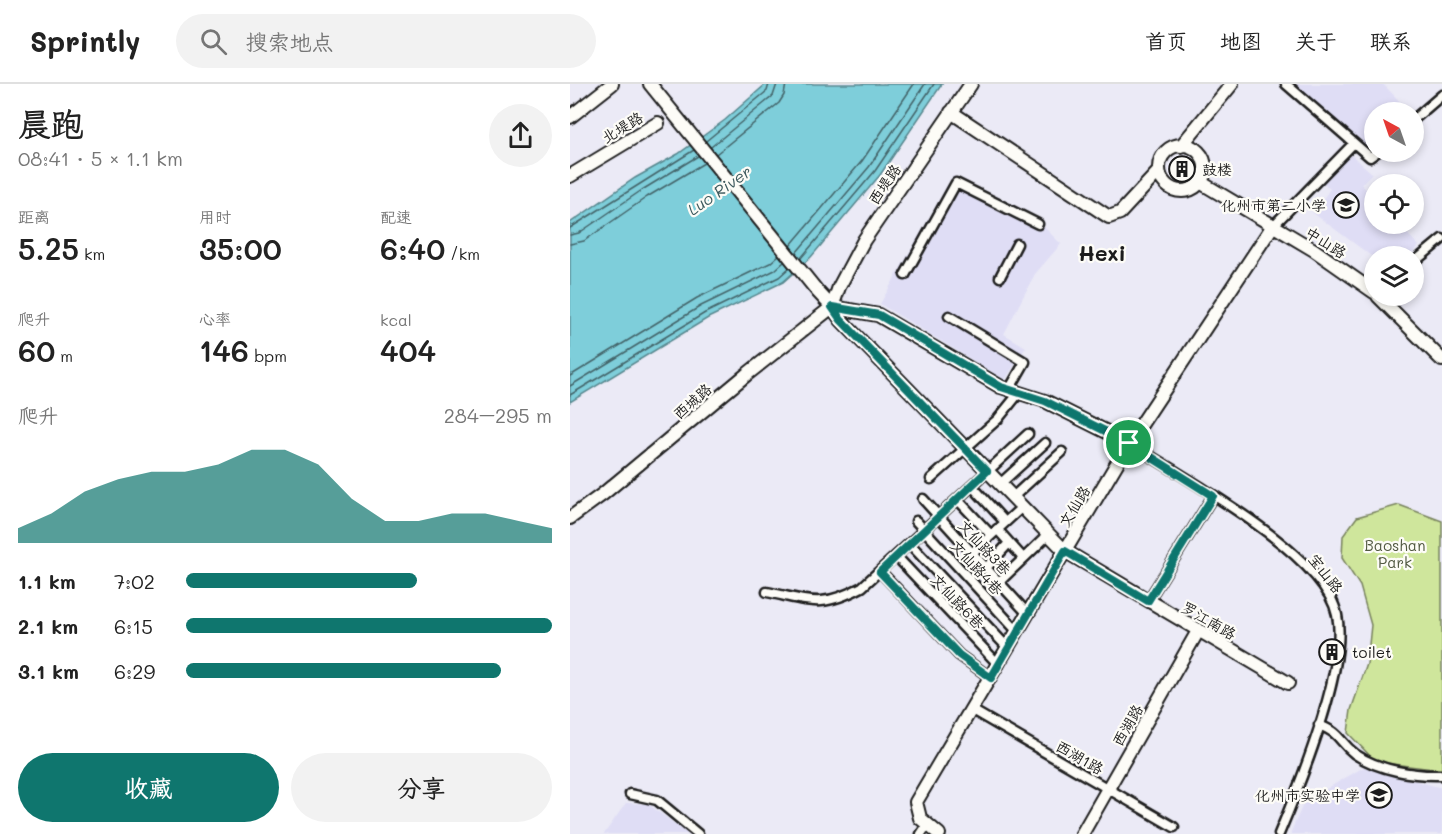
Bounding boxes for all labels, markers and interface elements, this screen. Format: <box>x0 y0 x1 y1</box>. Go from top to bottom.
search box <box>176 14 596 68</box>
text: Sprintly <box>30 23 140 59</box>
icon: search <box>197 25 230 58</box>
text: 搜索地点 <box>245 27 333 56</box>
text: 首页 <box>1145 27 1187 54</box>
text: 地图 <box>1220 27 1262 54</box>
text: 关于 <box>1295 27 1337 54</box>
text: 联系 <box>1370 27 1412 54</box>
text: 晨跑 <box>18 101 84 144</box>
north arrow <box>1364 102 1424 162</box>
map controls <box>1364 102 1424 306</box>
button: share <box>489 104 552 167</box>
street label: 北堤路 <box>598 107 646 147</box>
text: 08:41 · 5 × 1.1 km <box>18 145 183 171</box>
building icon: 鼓楼 <box>1167 154 1197 184</box>
place label: 鼓楼 <box>1202 159 1232 179</box>
water label: Luo River <box>683 160 755 220</box>
street label: 西堤路 <box>863 160 905 208</box>
button: locate <box>1364 174 1424 234</box>
school or university icon: 化州市第二小学 <box>1331 190 1361 220</box>
place label: 化州市第二小学 <box>1221 195 1326 215</box>
text: 距离 <box>18 206 50 227</box>
text: 用时 <box>199 206 231 227</box>
text: 配速 <box>380 206 412 227</box>
street label: 中山路 <box>1302 222 1350 262</box>
text: 5.25 <box>18 228 79 268</box>
text: 35:00 <box>199 228 282 268</box>
text: 6:40 <box>380 228 445 268</box>
district label: Hexi <box>1078 239 1126 266</box>
text: km <box>79 243 105 264</box>
text: /km <box>445 243 480 264</box>
button: layers <box>1364 246 1424 306</box>
text: 爬升 <box>18 308 50 329</box>
text: 心率 <box>199 308 231 329</box>
text: kcal <box>380 309 412 330</box>
text: 60 <box>18 330 55 370</box>
text: 146 <box>199 330 249 370</box>
text: 404 <box>380 330 436 370</box>
text: m <box>55 345 73 366</box>
text: bpm <box>249 345 287 366</box>
street label: 西城路 <box>668 379 716 423</box>
text: 爬升 <box>18 402 58 428</box>
text: 284–295 m <box>444 402 552 428</box>
pin <box>1103 417 1154 468</box>
icon: arrive <box>1112 426 1145 459</box>
street label: 文仙路 <box>1054 482 1094 530</box>
street label: 文仙路3巷 <box>954 515 1016 579</box>
street label: 文仙路4巷 <box>946 535 1008 599</box>
park label: Baoshan Park <box>1365 535 1425 572</box>
street label: 宝山路 <box>1304 549 1348 597</box>
text: 1.1 km <box>18 568 76 594</box>
text: 7:02 <box>114 568 155 594</box>
street label: 文仙路6巷 <box>927 569 989 633</box>
street label: 罗江南路 <box>1178 596 1240 644</box>
text: 2.1 km <box>18 613 78 639</box>
text: 6:15 <box>114 613 153 639</box>
building icon: toilet <box>1317 637 1347 667</box>
place label: toilet <box>1352 642 1392 662</box>
text: 3.1 km <box>18 658 79 684</box>
text: 6:29 <box>114 658 155 684</box>
street label: 西湖路 <box>1107 701 1147 749</box>
street label: 西湖1路 <box>1053 735 1107 779</box>
button: 收藏 <box>18 753 279 822</box>
button: 分享 <box>291 753 552 822</box>
school or university icon: 化州市实验中学 <box>1364 780 1394 810</box>
place label: 化州市实验中学 <box>1255 785 1360 805</box>

